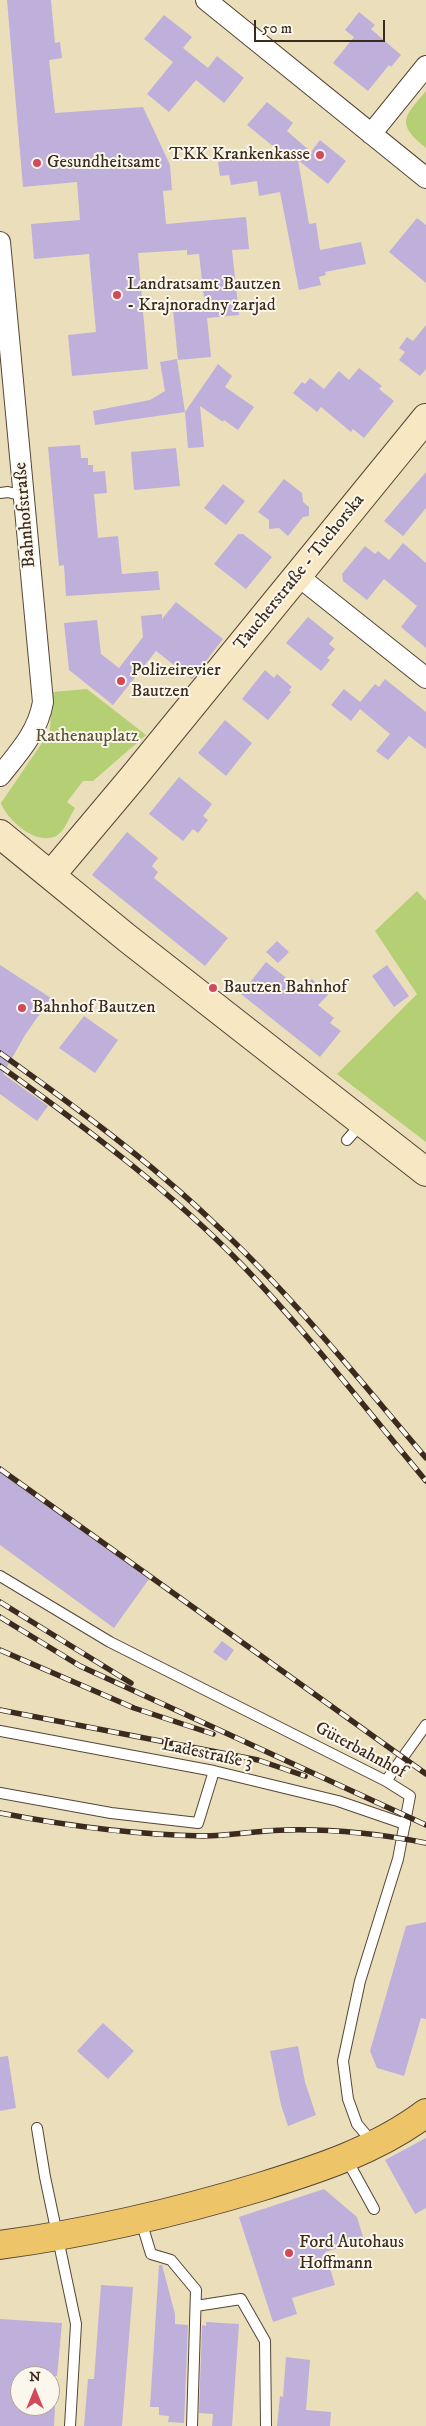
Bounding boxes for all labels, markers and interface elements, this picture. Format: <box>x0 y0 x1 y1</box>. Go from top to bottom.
scale bar <box>256 10 387 42</box>
text: 50 m <box>262 19 292 38</box>
place label: TKK Krankenkasse <box>169 144 310 166</box>
marker: TKK Krankenkasse <box>314 149 326 161</box>
place label: Gesundheitsamt <box>47 152 160 174</box>
marker: Gesundheitsamt <box>31 157 43 169</box>
place label: Landratsamt Bautzen - Krajnoradny zarjad <box>127 274 281 316</box>
marker: Landratsamt Bautzen - Krajnoradny zarjad <box>111 289 123 301</box>
street label: Bahnhofstraße <box>11 461 41 569</box>
street label: Taucherstraße - Tuchorska <box>230 490 370 656</box>
place label: Polizeirevier Bautzen <box>131 660 221 702</box>
marker: Polizeirevier Bautzen <box>115 675 127 687</box>
park label: Rathenauplatz <box>35 726 139 748</box>
place label: Bautzen Bahnhof <box>223 977 347 999</box>
marker: Bautzen Bahnhof <box>207 982 219 994</box>
place label: Bahnhof Bautzen <box>32 997 156 1019</box>
marker: Bahnhof Bautzen <box>16 1002 28 1014</box>
street label: Güterbahnhof <box>311 1718 409 1784</box>
street label: Ladestraße 3 <box>160 1735 254 1775</box>
place label: Ford Autohaus Hoffmann <box>299 2232 404 2274</box>
marker: Ford Autohaus Hoffmann <box>283 2247 295 2259</box>
north arrow <box>10 2366 60 2416</box>
text: N <box>29 2368 41 2386</box>

